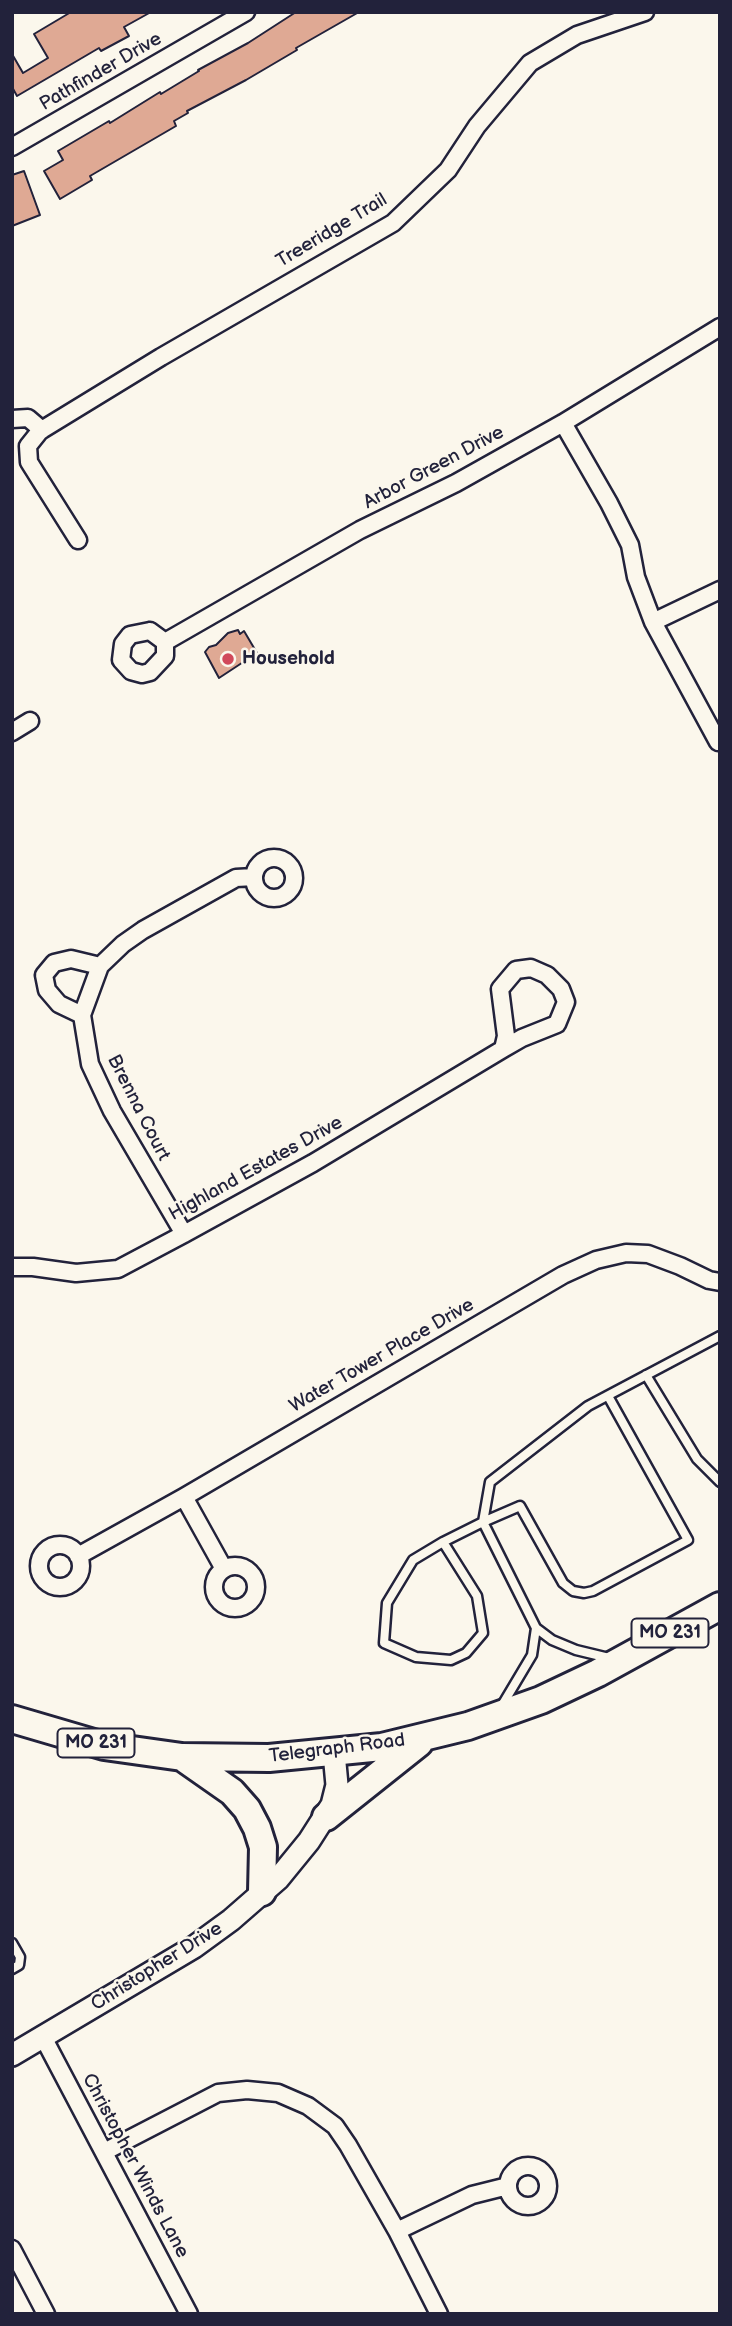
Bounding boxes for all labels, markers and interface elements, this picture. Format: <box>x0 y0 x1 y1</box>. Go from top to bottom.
street label: Pathfinder Drive <box>36 28 166 116</box>
street label: Treeridge Trail <box>272 189 392 273</box>
street label: Arbor Green Drive <box>360 421 508 515</box>
place label: Household <box>242 648 335 670</box>
marker: Household <box>220 651 236 667</box>
street label: Brenna Court <box>102 1051 174 1165</box>
street label: Highland Estates Drive <box>165 1112 347 1226</box>
street label: Water Tower Place Drive <box>286 1294 478 1418</box>
road number: MO 231 <box>632 1618 708 1648</box>
road number: MO 231 <box>57 1728 134 1758</box>
street label: Telegraph Road <box>268 1729 406 1769</box>
street label: Christopher Drive <box>87 1918 227 2016</box>
street label: Christopher Winds Lane <box>77 2070 193 2262</box>

